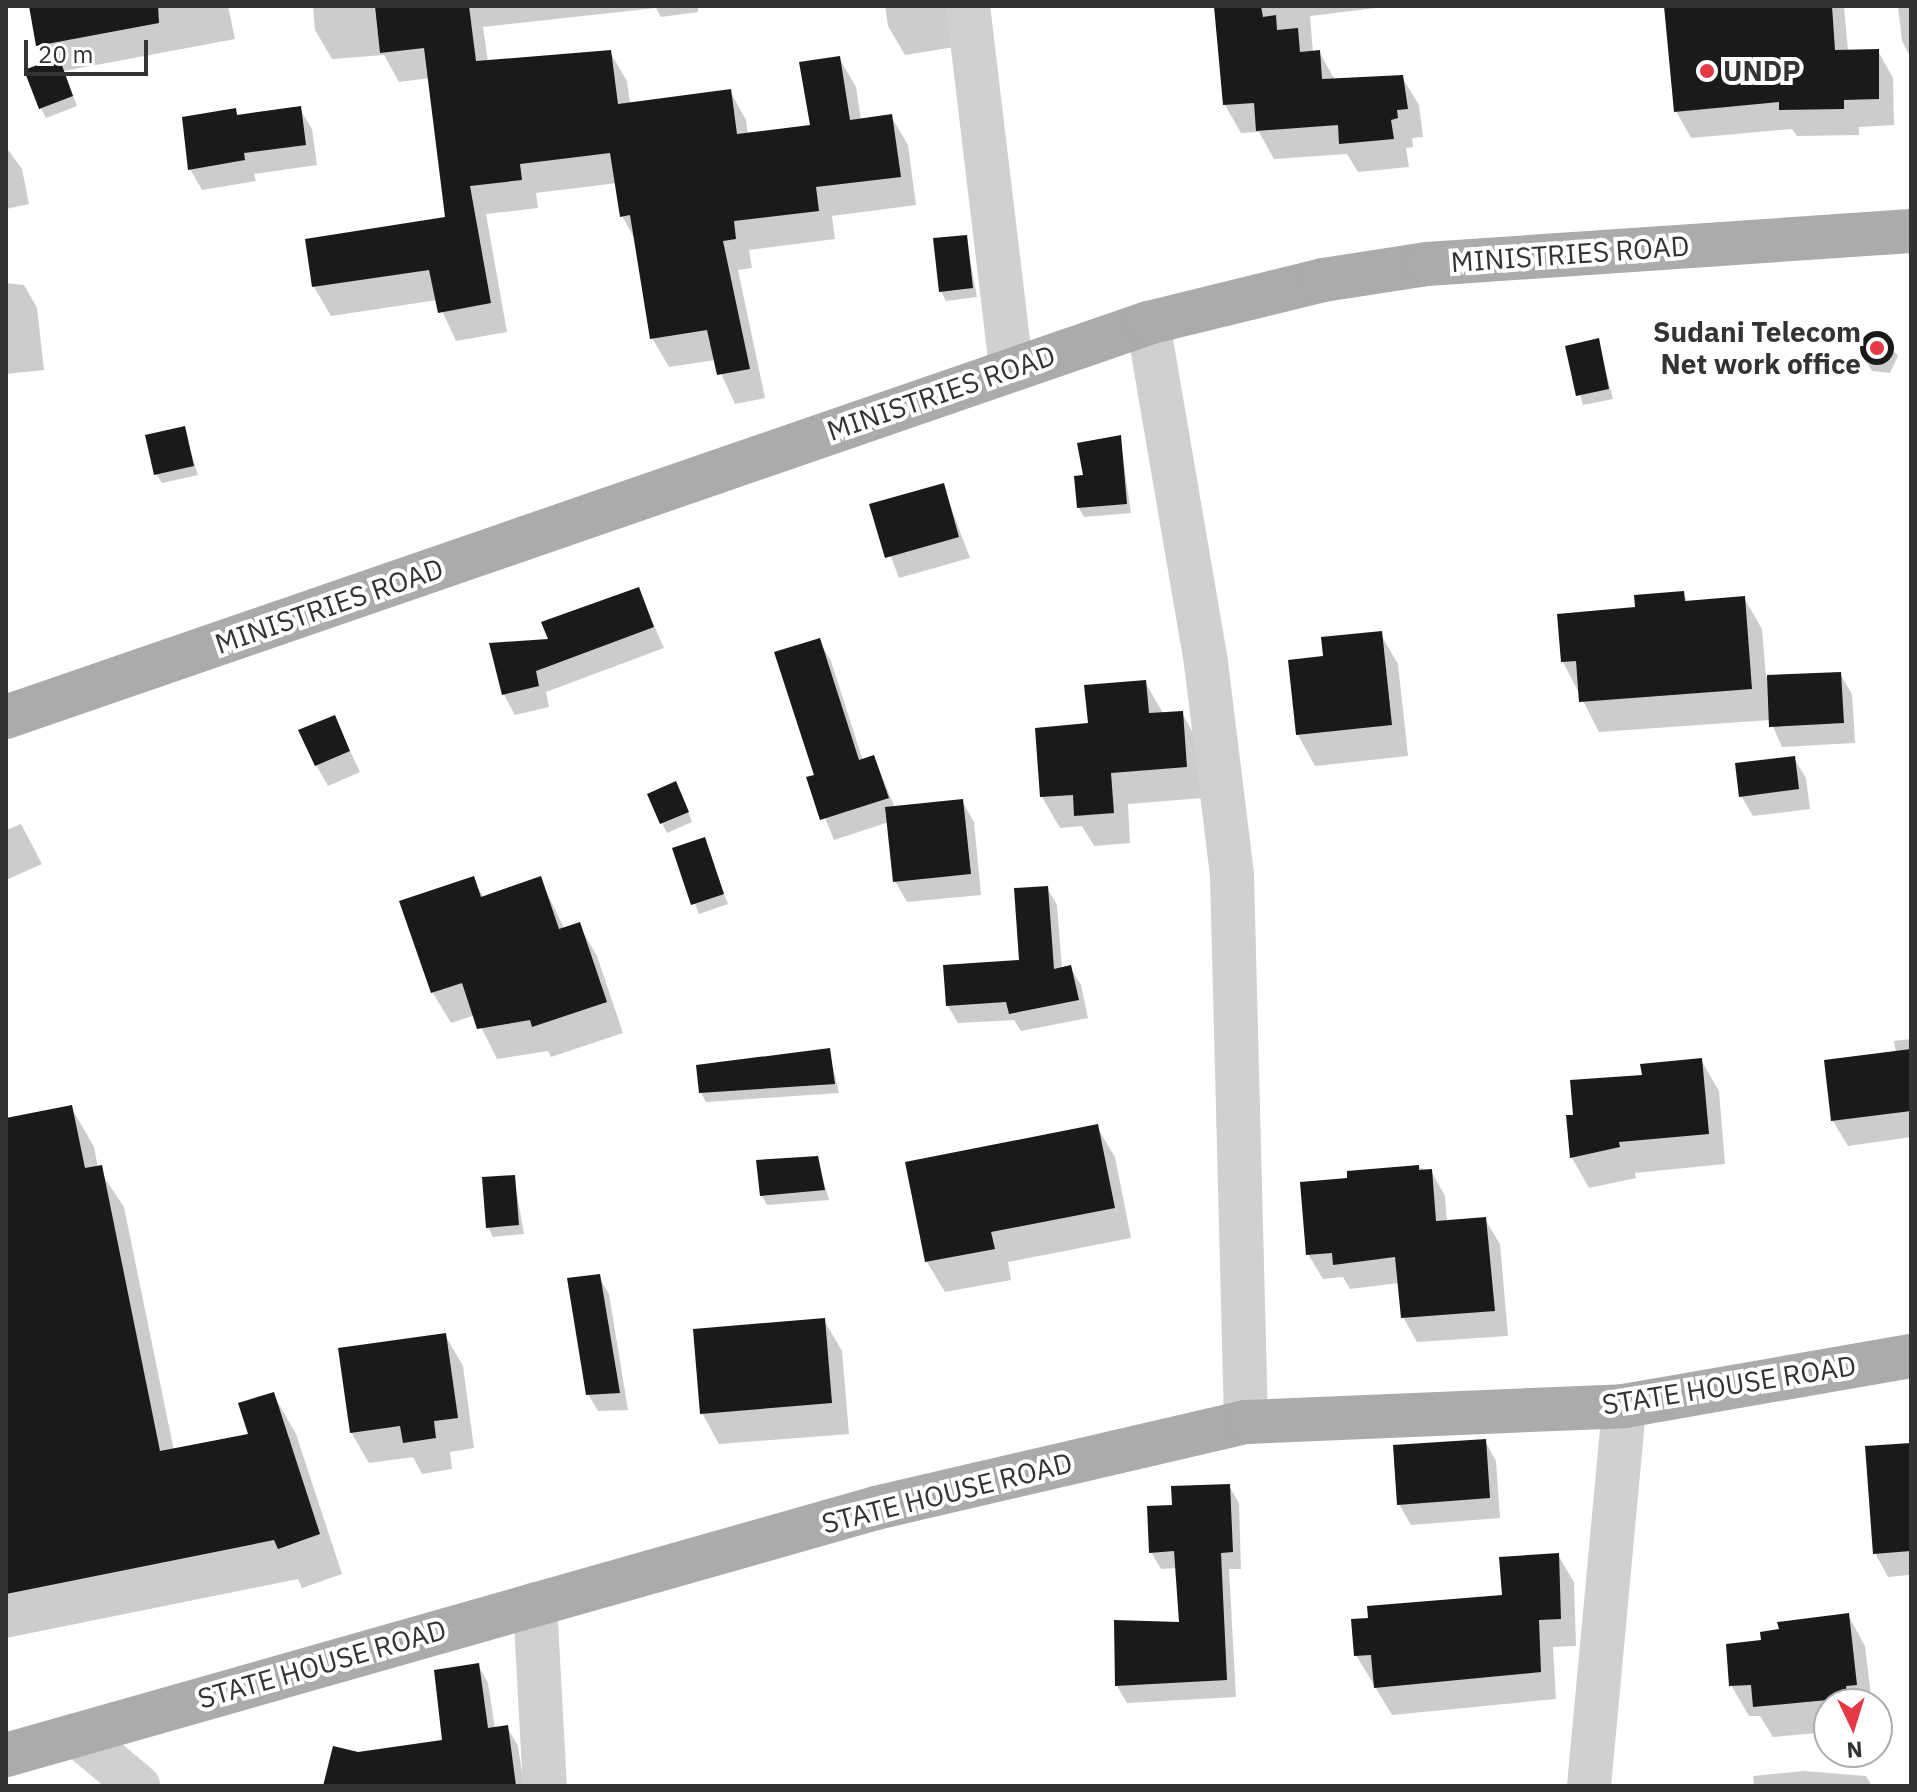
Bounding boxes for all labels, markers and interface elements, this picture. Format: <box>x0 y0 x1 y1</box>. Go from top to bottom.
scale bar <box>28 24 152 74</box>
text: 20 m <box>38 38 93 70</box>
place label: UNDP <box>1723 54 1801 88</box>
marker: UNDP <box>1698 62 1716 80</box>
street label: MINISTRIES ROAD <box>1450 229 1690 279</box>
place label: Sudani Telecom Net work office <box>1653 315 1861 381</box>
street label: MINISTRIES ROAD <box>823 338 1059 448</box>
marker: Sudani Telecom Net work office <box>1868 339 1886 357</box>
street label: MINISTRIES ROAD <box>211 551 447 661</box>
street label: STATE HOUSE ROAD <box>1600 1348 1858 1422</box>
street label: STATE HOUSE ROAD <box>818 1446 1076 1540</box>
street label: STATE HOUSE ROAD <box>194 1612 450 1716</box>
north arrow <box>1813 1688 1893 1768</box>
text: N <box>1846 1735 1864 1765</box>

